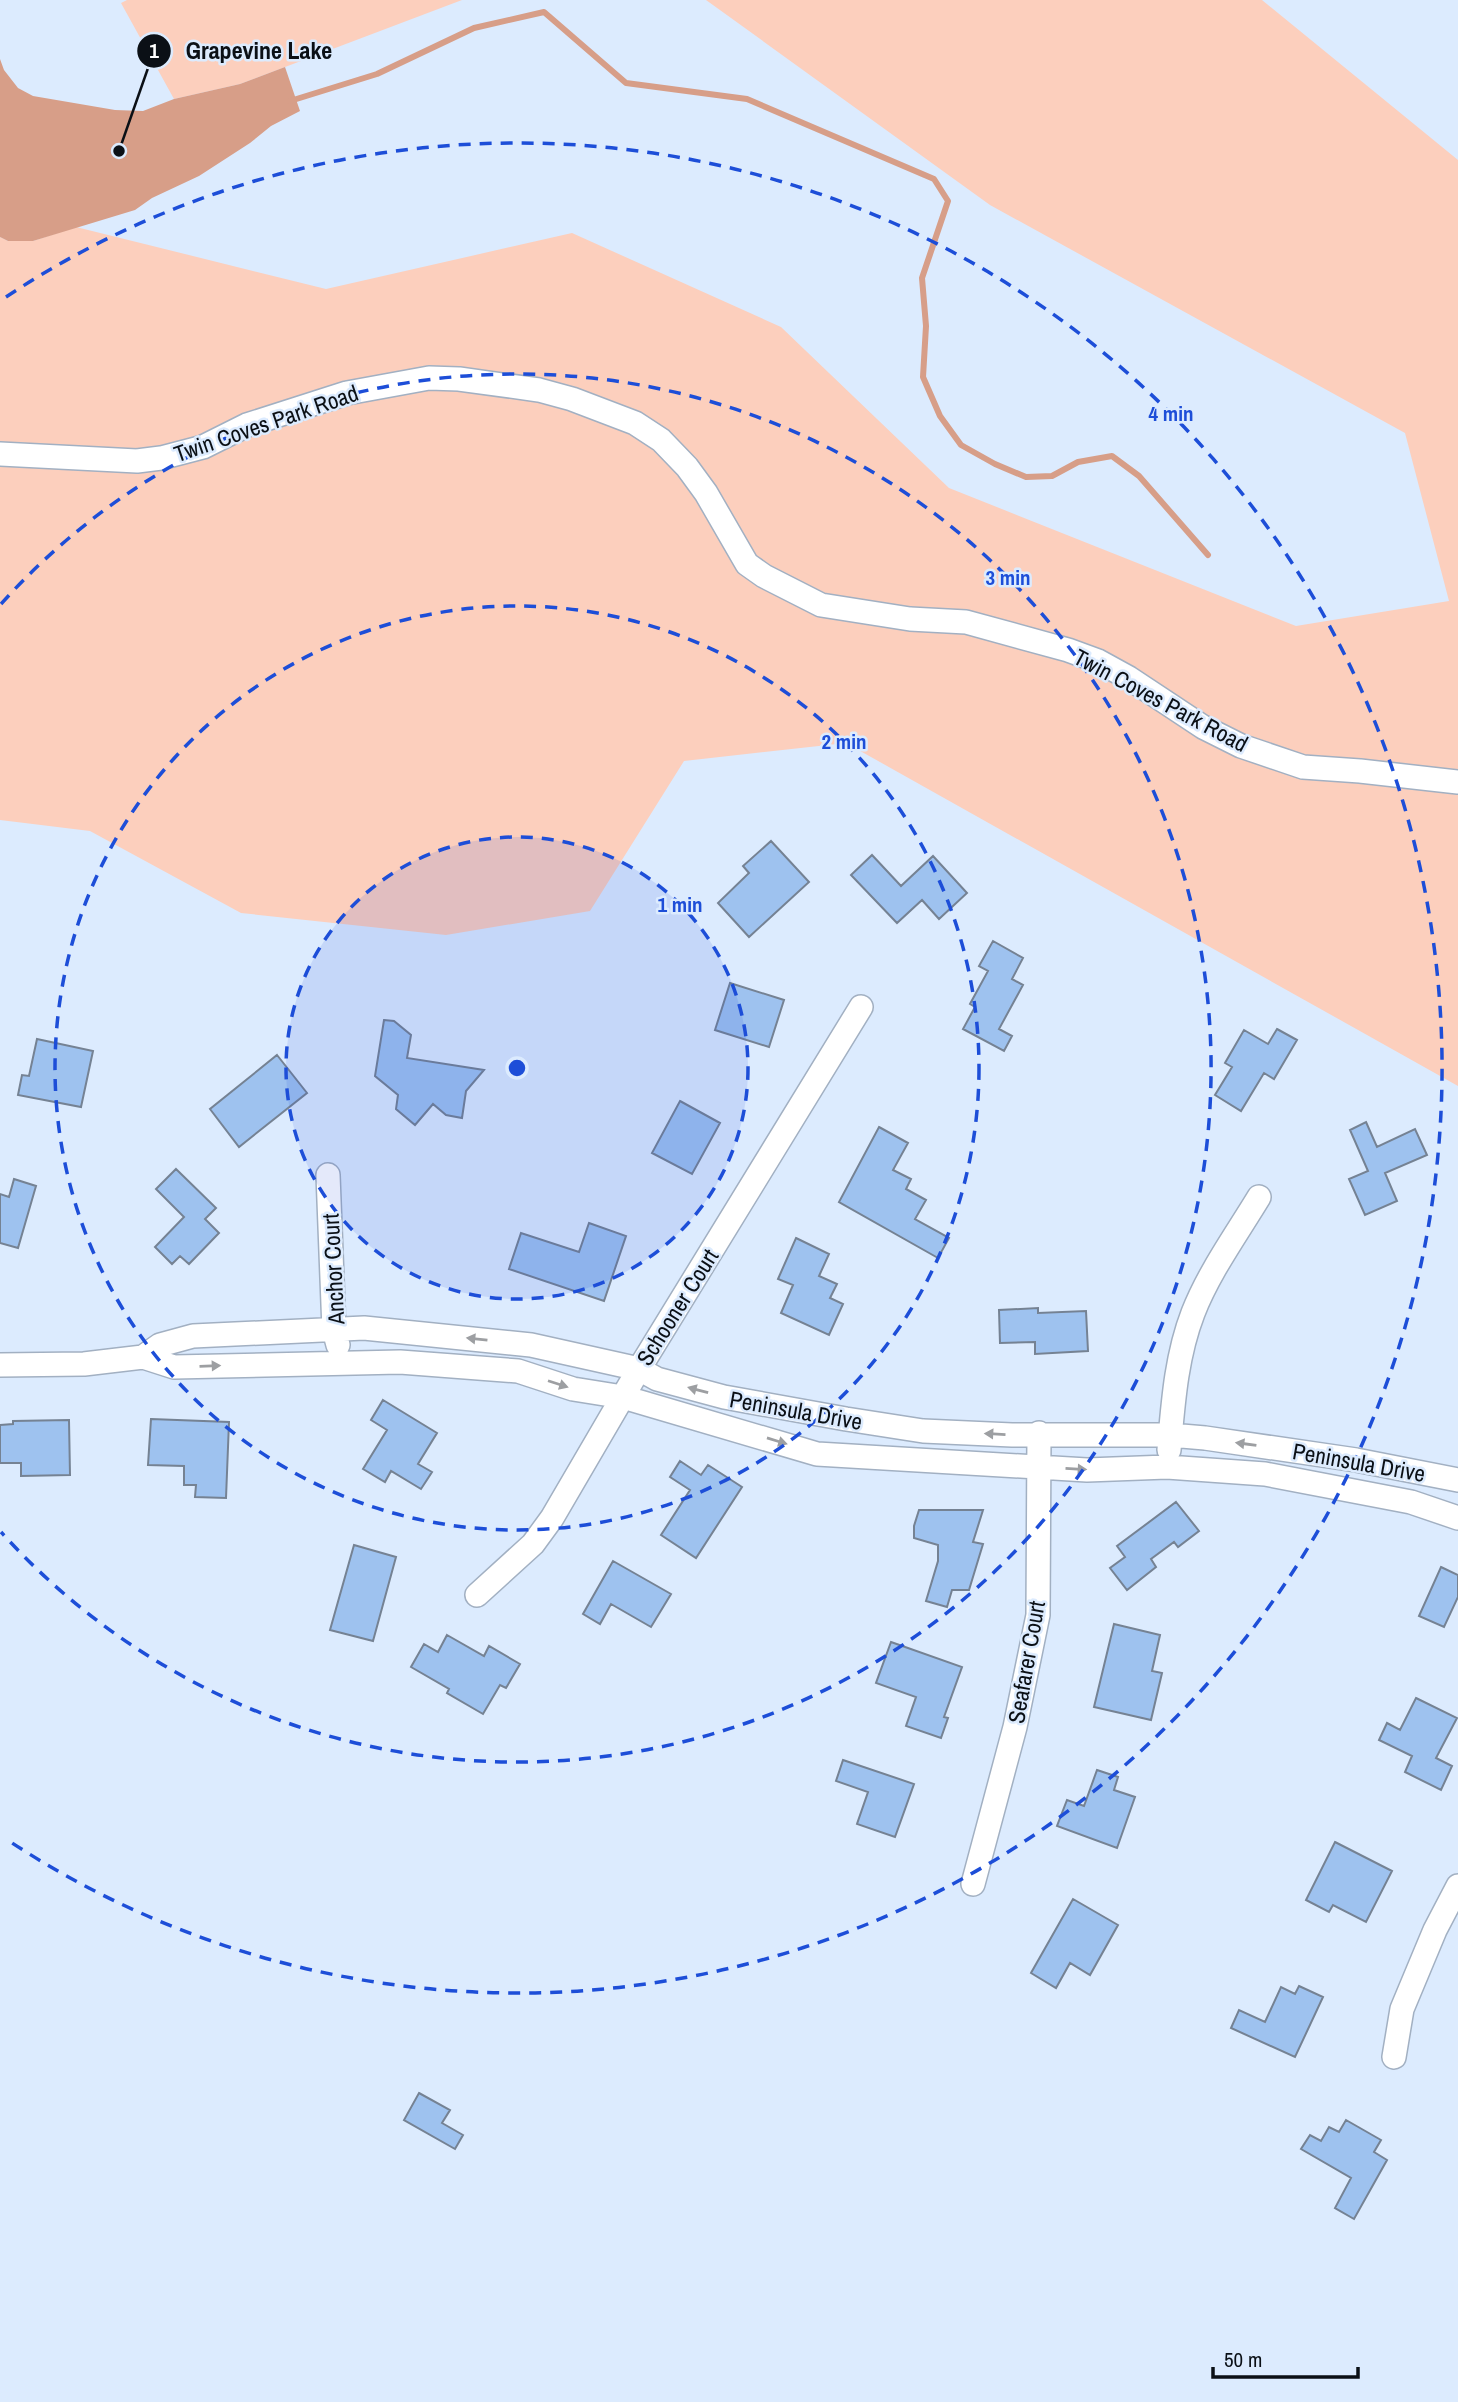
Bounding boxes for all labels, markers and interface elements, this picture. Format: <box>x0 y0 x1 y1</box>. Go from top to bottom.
callout: Grapevine Lake <box>137 28 346 73</box>
text: Grapevine Lake <box>186 34 332 66</box>
text: 1 <box>149 36 159 65</box>
street label: Twin Coves Park Road <box>170 377 362 469</box>
text: 4 min <box>1149 399 1193 428</box>
text: 3 min <box>986 563 1030 592</box>
street label: Twin Coves Park Road <box>1069 641 1253 759</box>
text: 2 min <box>822 727 866 756</box>
text: 1 min <box>658 890 702 919</box>
centre of rings <box>505 1056 529 1080</box>
street label: Anchor Court <box>315 1213 351 1326</box>
street label: Schooner Court <box>629 1243 725 1371</box>
one-way arrow <box>466 1333 488 1344</box>
one-way arrow <box>199 1360 221 1371</box>
one-way arrow <box>547 1379 568 1389</box>
street label: Peninsula Drive <box>727 1383 865 1437</box>
one-way arrow <box>686 1384 708 1395</box>
one-way arrow <box>983 1428 1005 1439</box>
street label: Peninsula Drive <box>1290 1435 1428 1489</box>
one-way arrow <box>767 1437 788 1447</box>
one-way arrow <box>1235 1438 1257 1449</box>
one-way arrow <box>1065 1464 1087 1475</box>
street label: Seafarer Court <box>1000 1598 1052 1726</box>
scale bar <box>1213 2336 1358 2380</box>
text: 50 m <box>1224 2345 1262 2374</box>

